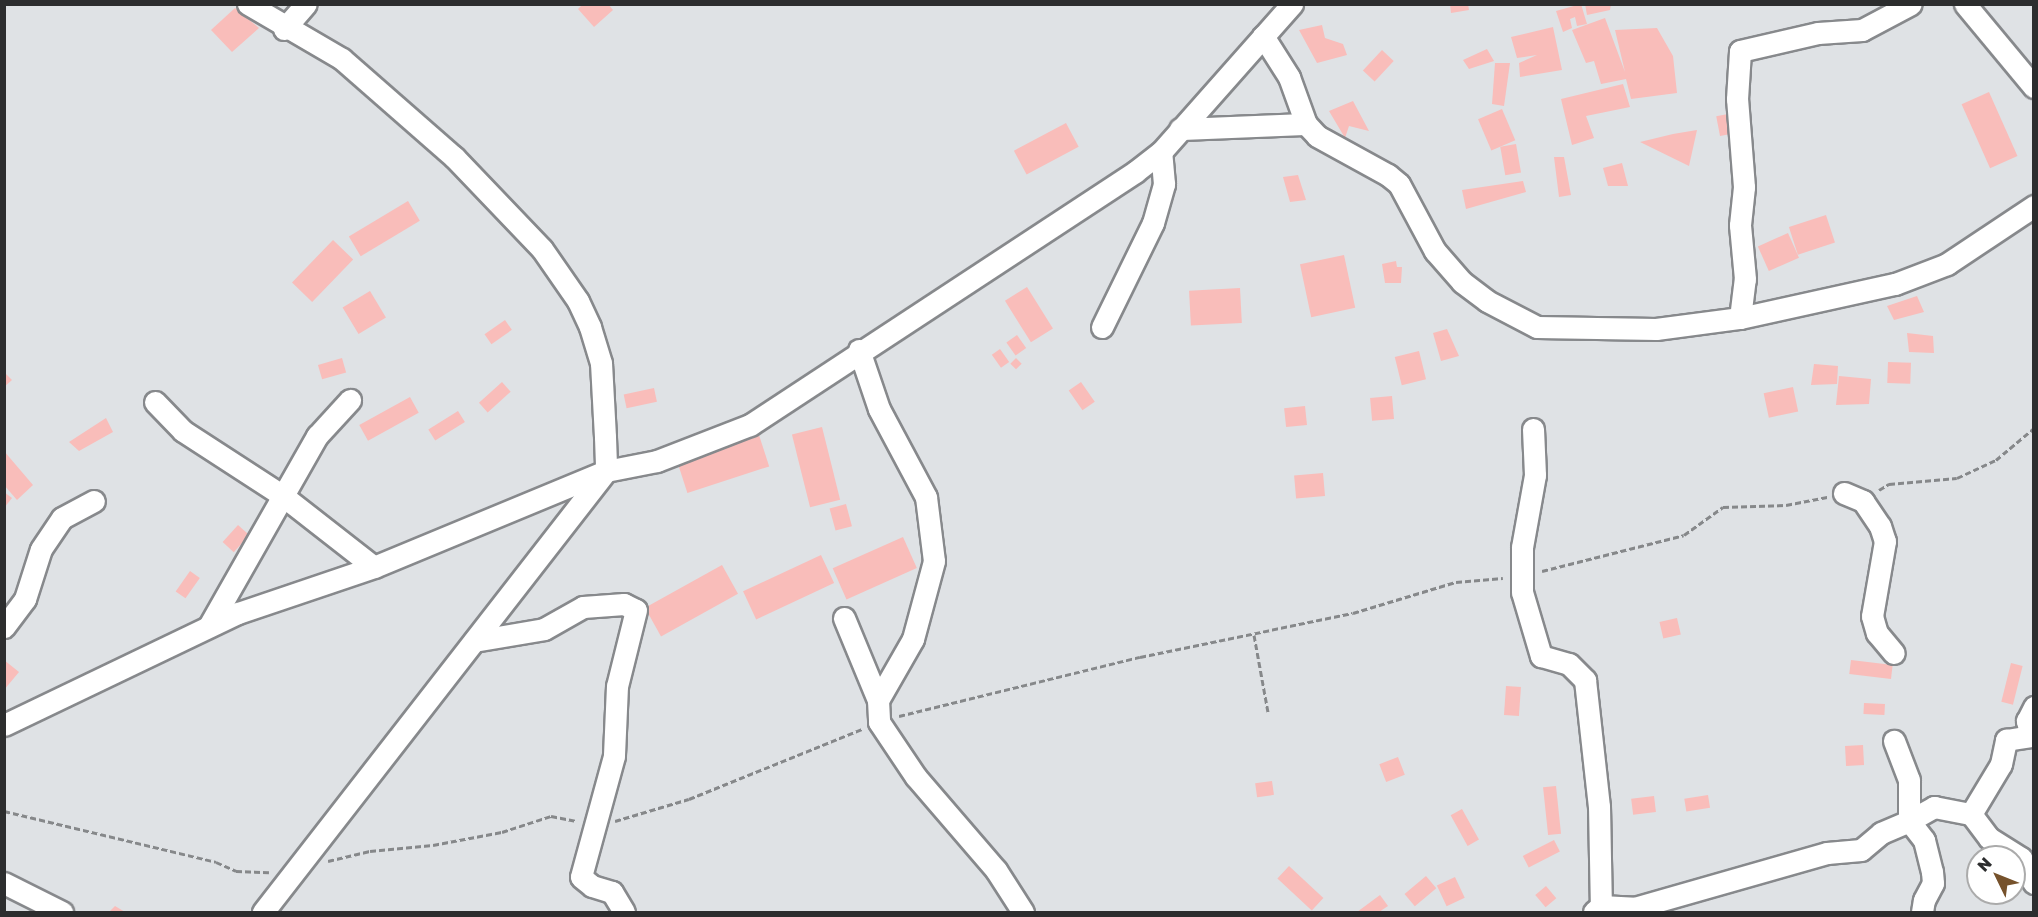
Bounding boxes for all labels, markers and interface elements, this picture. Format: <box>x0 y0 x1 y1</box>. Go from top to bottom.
north arrow <box>1966 845 2026 905</box>
text: N <box>1973 853 1996 875</box>

